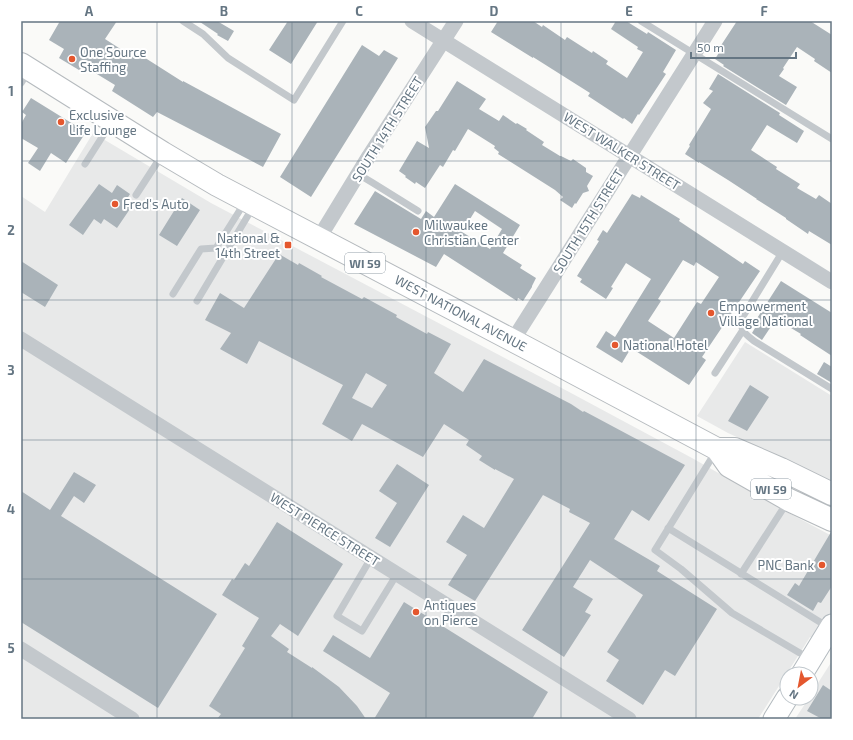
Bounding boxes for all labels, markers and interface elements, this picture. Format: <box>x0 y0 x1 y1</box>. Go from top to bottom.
text: A <box>85 3 94 19</box>
text: B <box>220 3 228 19</box>
text: C <box>355 3 363 19</box>
text: D <box>490 3 499 19</box>
text: E <box>625 3 633 19</box>
text: F <box>760 3 768 19</box>
scale bar <box>691 34 796 60</box>
text: 50 m <box>697 40 724 54</box>
place label: One Source Staffing <box>80 44 147 75</box>
marker: One Source Staffing <box>67 54 77 64</box>
street label: SOUTH 14TH STREET <box>348 73 426 185</box>
text: 1 <box>8 83 14 99</box>
place label: Exclusive Life Lounge <box>69 107 137 138</box>
street label: WEST WALKER STREET <box>561 109 684 194</box>
marker: Exclusive Life Lounge <box>56 117 66 127</box>
street label: SOUTH 15TH STREET <box>549 165 627 276</box>
place label: Fred's Auto <box>123 196 189 212</box>
marker: Fred's Auto <box>110 199 120 209</box>
place label: Milwaukee Christian Center <box>424 217 519 248</box>
text: 2 <box>7 222 15 238</box>
marker: Milwaukee Christian Center <box>411 227 421 237</box>
place label: National & 14th Street <box>215 230 280 261</box>
marker: National & 14th Street <box>283 240 293 250</box>
road number: WI 59 <box>345 253 385 273</box>
street label: WEST NATIONAL AVENUE <box>392 271 530 355</box>
place label: Empowerment Village National <box>719 298 813 329</box>
marker: Empowerment Village National <box>706 308 716 318</box>
place label: National Hotel <box>623 337 708 353</box>
marker: National Hotel <box>610 340 620 350</box>
text: 3 <box>7 362 15 378</box>
road number: WI 59 <box>751 479 791 499</box>
street label: WEST PIERCE STREET <box>267 489 383 569</box>
text: 4 <box>7 501 15 517</box>
place label: PNC Bank <box>757 557 814 573</box>
marker: PNC Bank <box>817 560 827 570</box>
place label: Antiques on Pierce <box>424 597 478 628</box>
marker: Antiques on Pierce <box>411 607 421 617</box>
text: 5 <box>7 640 15 656</box>
north arrow <box>779 666 819 706</box>
text: N <box>787 687 800 703</box>

